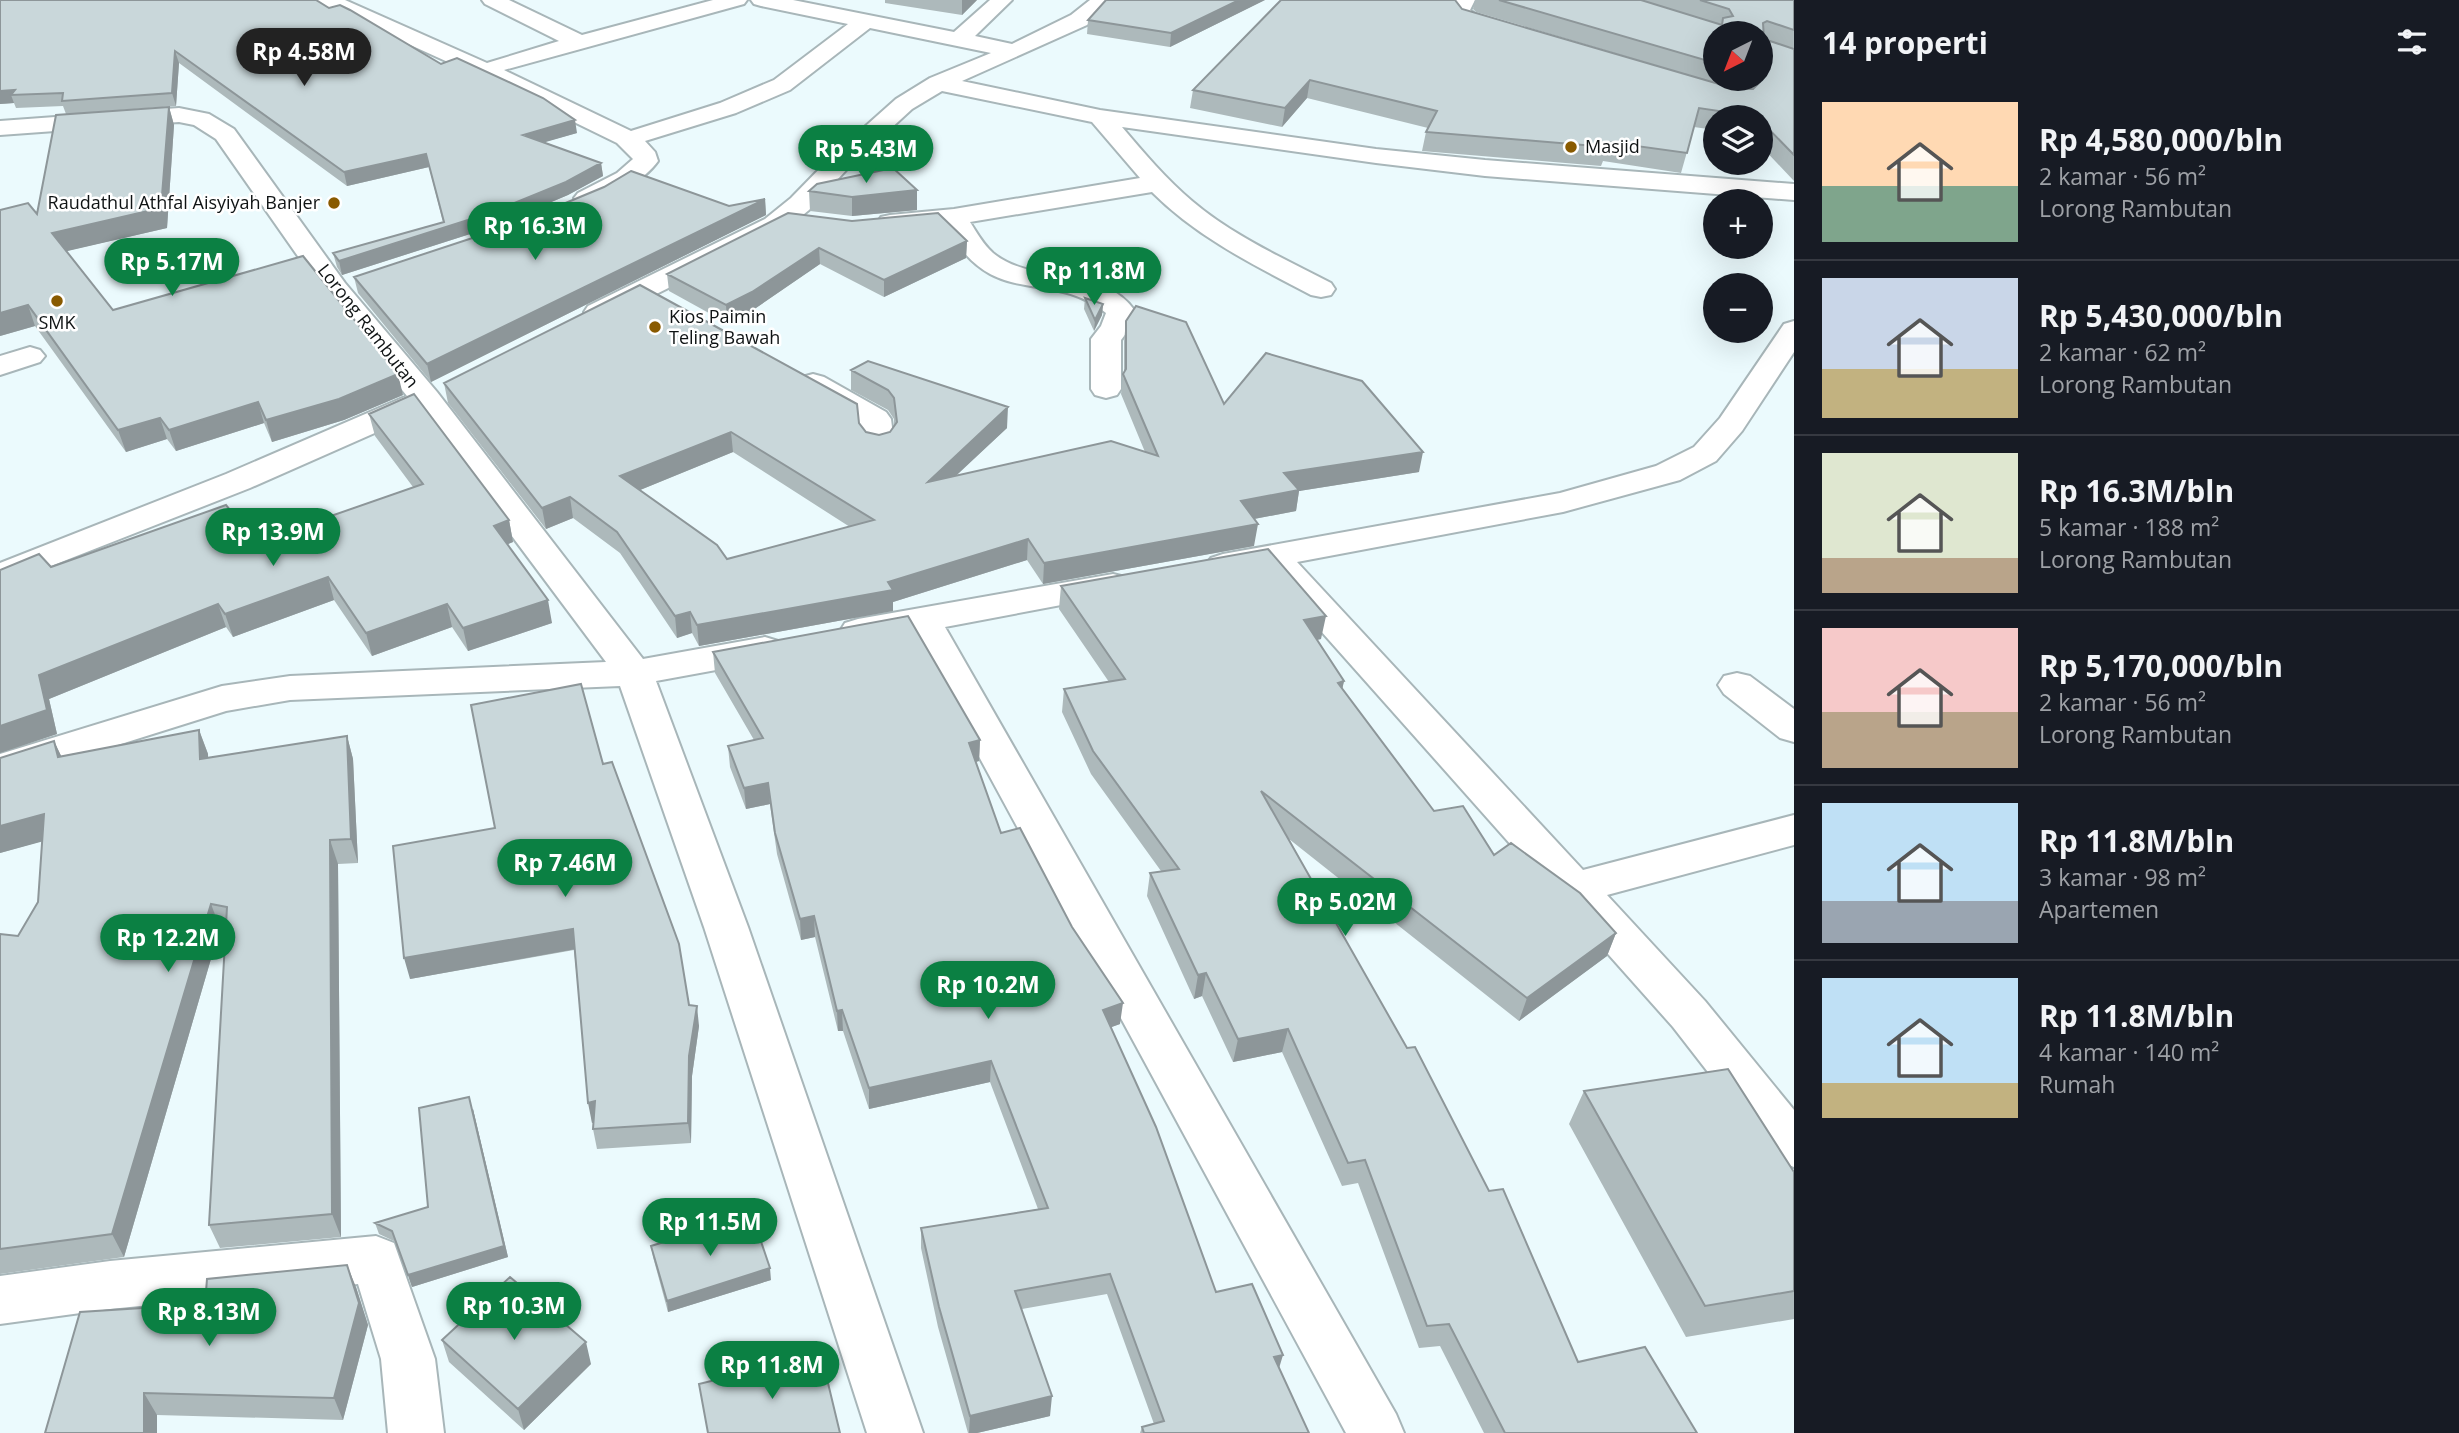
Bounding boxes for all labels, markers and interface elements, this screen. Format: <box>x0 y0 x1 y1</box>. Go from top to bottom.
north arrow <box>1703 21 1773 91</box>
map controls <box>1703 21 1773 343</box>
text: 14 properti <box>1822 22 1988 63</box>
icon: filters <box>2393 23 2431 61</box>
pin: Rp 4.58M <box>232 28 376 88</box>
text: Rp 4.58M <box>252 35 356 67</box>
button: layers <box>1703 105 1773 175</box>
text: Rp 4,580,000/bln <box>2039 119 2283 160</box>
pin: Rp 5.43M <box>794 125 938 185</box>
icon: home <box>1878 130 1962 214</box>
text: Rp 5.43M <box>814 132 918 164</box>
place label: Masjid <box>1585 134 1640 158</box>
marker: Masjid <box>1563 139 1579 155</box>
text: 2 kamar · 56 m² <box>2039 160 2206 192</box>
button: + <box>1703 189 1773 259</box>
place label: Raudathul Athfal Aisyiyah Banjer <box>48 190 321 214</box>
text: Lorong Rambutan <box>2039 192 2232 224</box>
marker: Raudathul Athfal Aisyiyah Banjer <box>326 195 342 211</box>
pin: Rp 16.3M <box>463 202 607 262</box>
text: Rp 16.3M <box>483 209 587 241</box>
pin: Rp 5.17M <box>100 238 244 298</box>
text: Rp 5.17M <box>120 245 224 277</box>
pin: Rp 11.8M <box>1022 247 1166 307</box>
text: Rp 11.8M <box>1042 254 1146 286</box>
street label: Lorong Rambutan <box>313 258 425 392</box>
button: − <box>1703 273 1773 343</box>
marker: SMK <box>49 293 65 309</box>
text: Rp 5,430,000/bln <box>2039 295 2283 336</box>
place label: Kios Paimin Teling Bawah <box>669 304 780 349</box>
icon: home <box>1878 306 1962 390</box>
place label: SMK <box>38 310 77 334</box>
marker: Kios Paimin Teling Bawah <box>647 319 663 335</box>
text: 2 kamar · 62 m² <box>2039 336 2206 368</box>
text: Lorong Rambutan <box>2039 368 2232 400</box>
text: Rp 16.3M/bln <box>2039 470 2234 511</box>
icon: home <box>1878 481 1962 565</box>
pin: Rp 13.9M <box>201 508 345 568</box>
text: 5 kamar · 188 m² <box>2039 511 2219 543</box>
text: Rp 13.9M <box>221 515 325 547</box>
text: Lorong Rambutan <box>2039 543 2232 575</box>
text: Rp 5,170,000/bln <box>2039 645 2283 686</box>
icon: home <box>1878 656 1962 740</box>
text: 2 kamar · 56 m² <box>2039 686 2206 718</box>
text: Lorong Rambutan <box>2039 718 2232 750</box>
text: Rp 11.8M/bln <box>2039 820 2234 861</box>
icon: home <box>1878 831 1962 915</box>
pin: Rp 7.46M <box>493 839 637 899</box>
text: Rp 7.46M <box>513 846 617 878</box>
text: 3 kamar · 98 m² <box>2039 861 2206 893</box>
pin: Rp 5.02M <box>1273 878 1417 938</box>
text: Rp 5.02M <box>1293 885 1397 917</box>
text: Apartemen <box>2039 893 2159 925</box>
pin: Rp 12.2M <box>96 914 240 974</box>
text: Rp 12.2M <box>116 921 220 953</box>
pin: Rp 10.2M <box>916 962 1060 1021</box>
text: Rp 10.2M <box>936 968 1040 1000</box>
text: Rp 11.8M/bln <box>2039 995 2234 1036</box>
icon: home <box>1878 1006 1962 1090</box>
text: 4 kamar · 140 m² <box>2039 1036 2219 1068</box>
text: Rumah <box>2039 1068 2115 1100</box>
pin: Rp 11.5M <box>638 1198 782 1258</box>
text: Rp 11.5M <box>658 1205 762 1237</box>
pin: Rp 10.3M <box>442 1282 586 1342</box>
pin: Rp 8.13M <box>137 1288 281 1348</box>
text: Rp 10.3M <box>462 1289 566 1321</box>
text: Rp 8.13M <box>157 1295 261 1327</box>
pin: Rp 11.8M <box>700 1342 844 1401</box>
text: Rp 11.8M <box>720 1348 824 1380</box>

